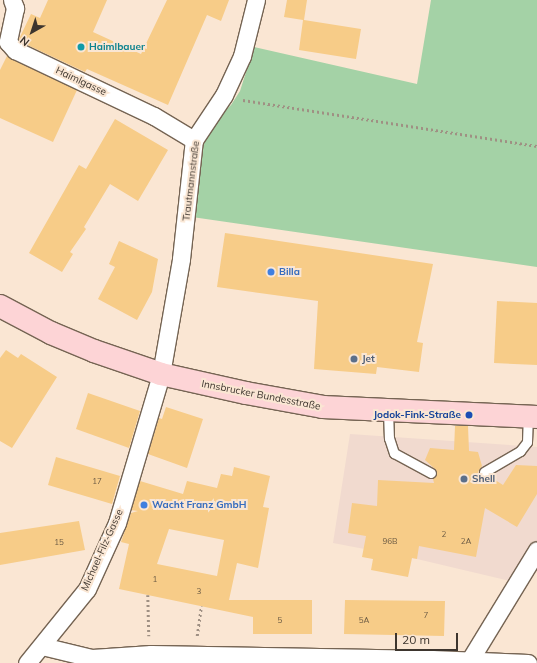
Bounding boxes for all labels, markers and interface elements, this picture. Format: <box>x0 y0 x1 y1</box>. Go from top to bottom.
north arrow <box>12 12 52 52</box>
text: N <box>17 33 32 49</box>
place label: Haimlbauer <box>89 41 145 53</box>
marker: Haimlbauer <box>76 42 86 52</box>
street label: Haimlgasse <box>54 64 108 98</box>
street label: Trautmannstraße <box>180 140 202 222</box>
place label: Billa <box>279 266 300 278</box>
marker: Billa <box>266 267 276 277</box>
place label: Jet <box>362 353 375 365</box>
marker: Jet <box>349 354 359 364</box>
street label: Innsbrucker Bundesstraße <box>201 378 321 412</box>
place label: Jodok-Fink-Straße <box>373 409 461 421</box>
marker: Jodok-Fink-Straße <box>464 410 474 420</box>
place label: Shell <box>472 473 495 485</box>
marker: Shell <box>459 474 469 484</box>
house number: 17 <box>92 477 102 487</box>
place label: Wacht Franz GmbH <box>152 499 246 511</box>
marker: Wacht Franz GmbH <box>139 500 149 510</box>
street label: Michael-Filz-Gasse <box>79 507 125 593</box>
house number: 2 <box>442 530 446 540</box>
house number: 96B <box>382 537 398 547</box>
house number: 2A <box>461 537 471 547</box>
house number: 15 <box>54 538 64 548</box>
house number: 1 <box>153 575 157 585</box>
house number: 3 <box>197 587 201 597</box>
house number: 7 <box>424 611 428 621</box>
house number: 5 <box>278 616 282 626</box>
house number: 5A <box>359 616 369 626</box>
scale bar <box>397 625 460 651</box>
text: 20 m <box>402 632 430 647</box>

